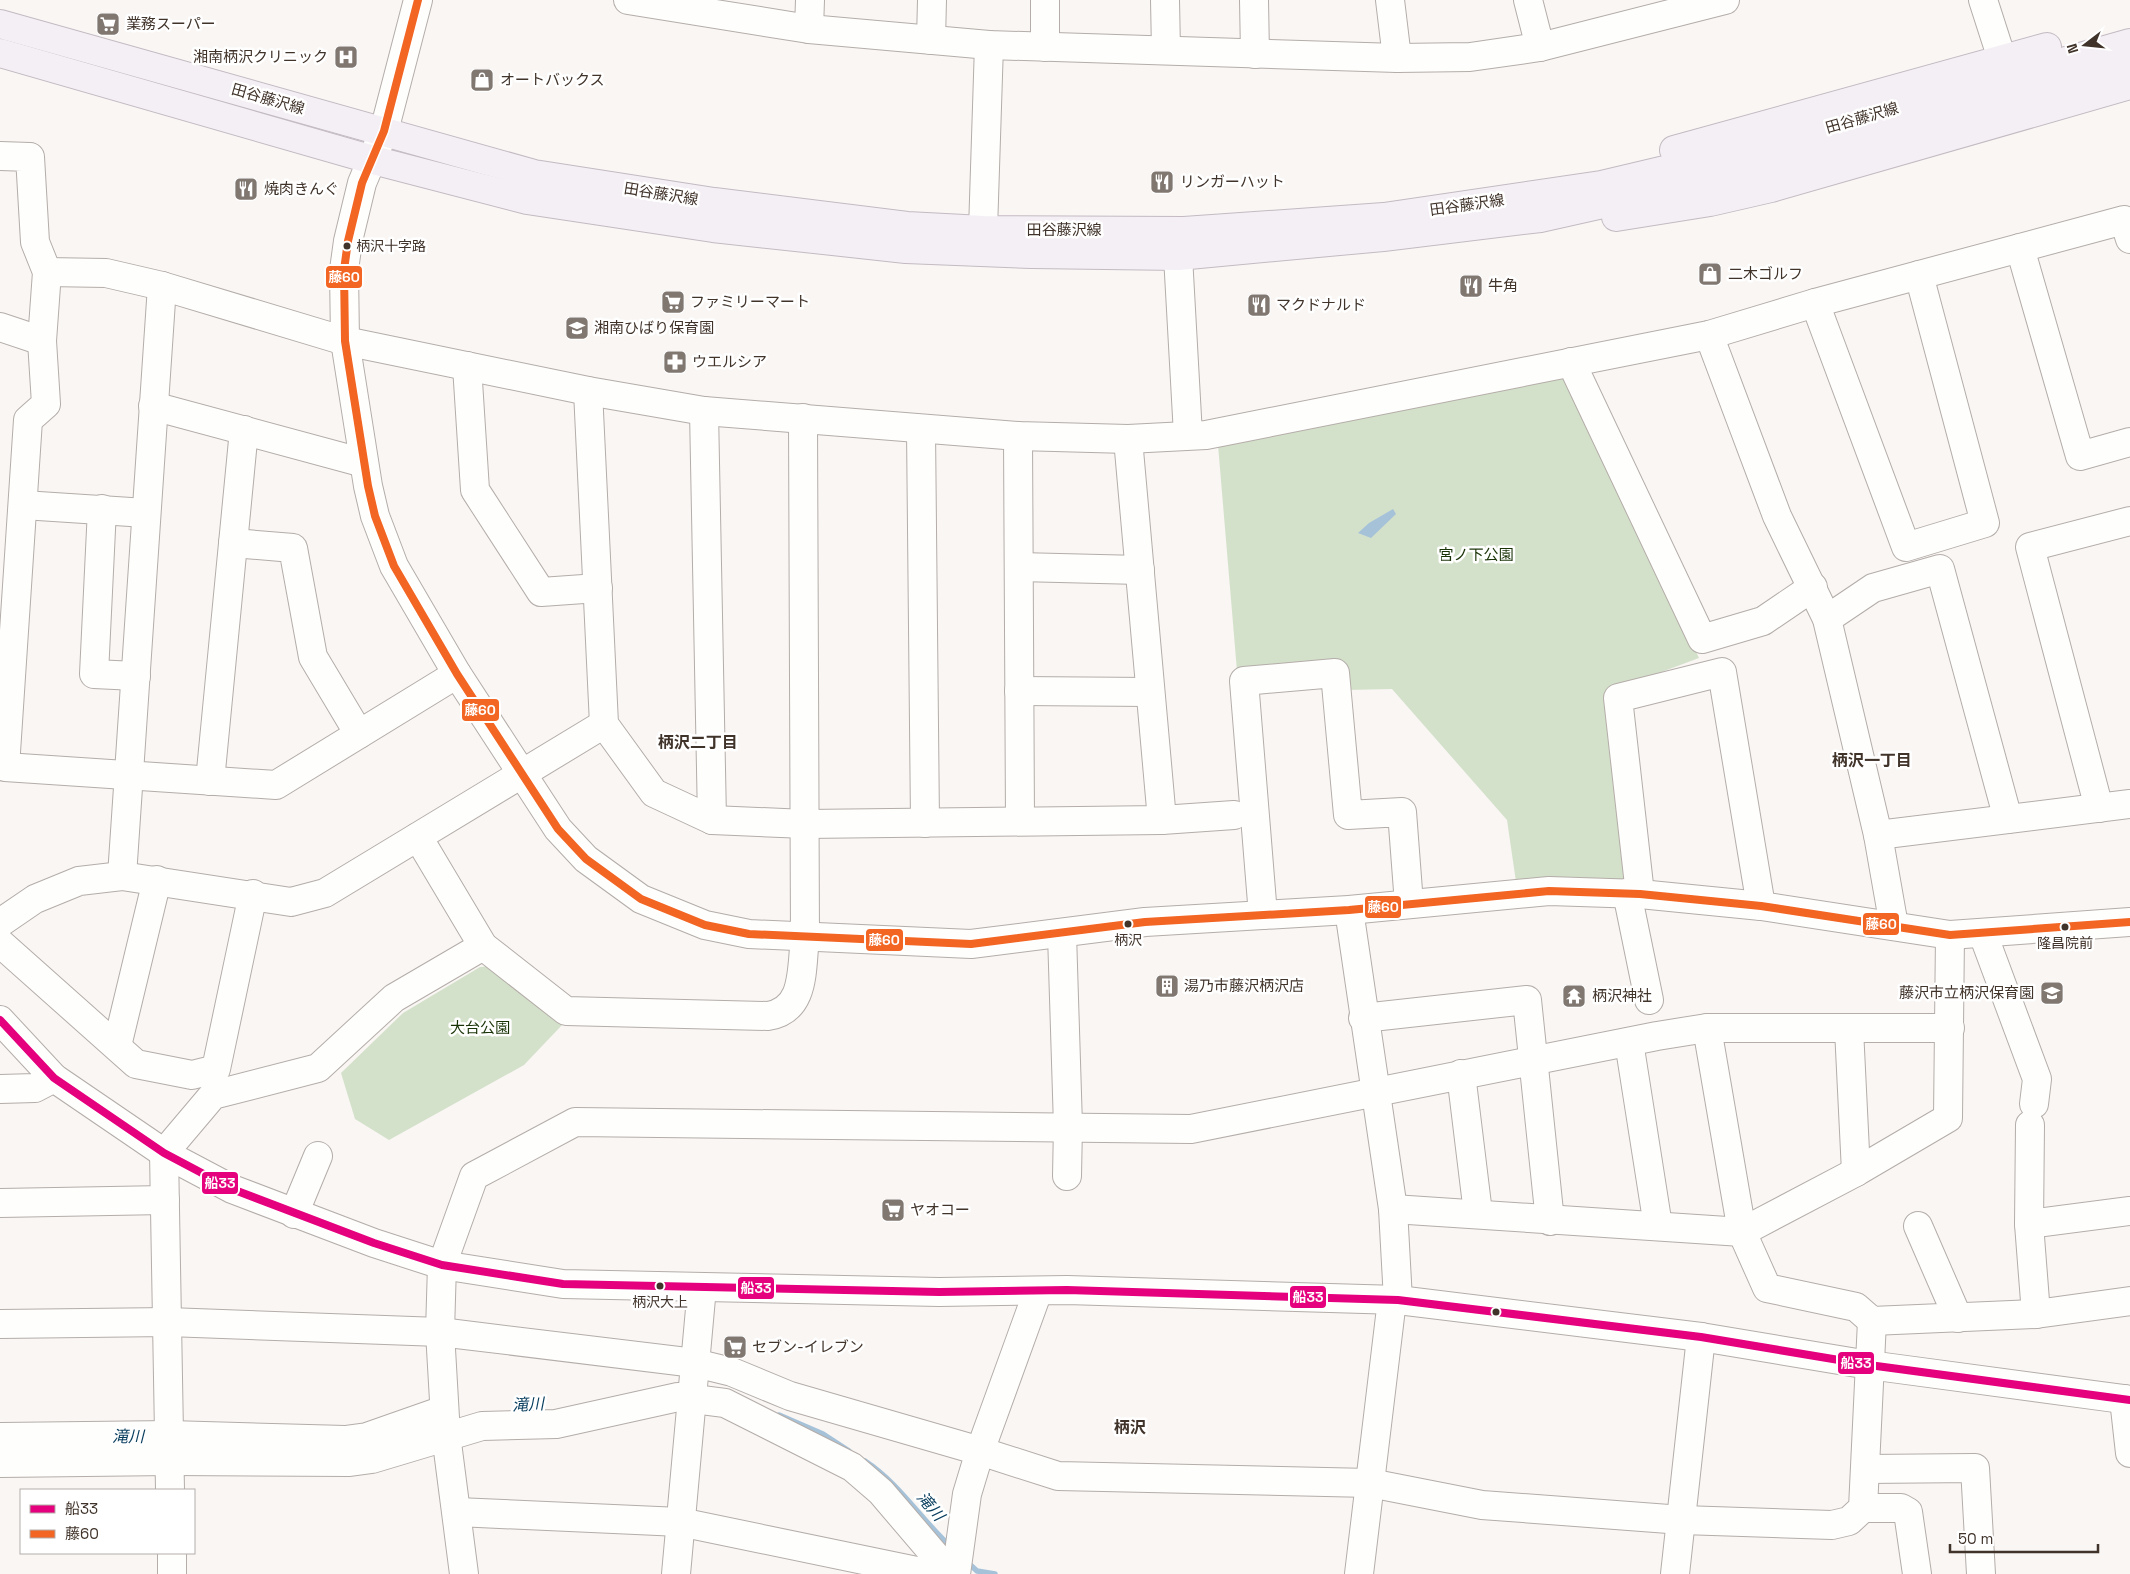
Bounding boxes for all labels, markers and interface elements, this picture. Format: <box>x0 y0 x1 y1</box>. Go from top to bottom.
supermarket icon: 業務スーパー <box>95 11 121 37</box>
place label: 業務スーパー <box>126 14 216 33</box>
north arrow <box>2060 20 2110 70</box>
text: N <box>2063 42 2082 56</box>
hospital icon: 湘南柄沢クリニック <box>333 44 359 70</box>
place label: 湘南柄沢クリニック <box>193 47 328 66</box>
shop icon: オートバックス <box>469 67 495 93</box>
place label: オートバックス <box>500 70 605 89</box>
street label: 田谷藤沢線 <box>229 79 307 118</box>
street label: 田谷藤沢線 <box>1823 98 1901 137</box>
restaurant icon: リンガーハット <box>1149 169 1175 195</box>
place label: リンガーハット <box>1180 172 1285 191</box>
restaurant icon: 焼肉きんぐ <box>233 176 259 202</box>
street label: 田谷藤沢線 <box>623 178 700 209</box>
place label: 焼肉きんぐ <box>264 179 339 198</box>
street label: 田谷藤沢線 <box>1428 190 1505 219</box>
street label: 田谷藤沢線 <box>1026 220 1102 239</box>
place label: 柄沢十字路 <box>356 237 426 255</box>
marker: 柄沢十字路 <box>342 241 352 251</box>
shop icon: 二木ゴルフ <box>1697 261 1723 287</box>
place label: 二木ゴルフ <box>1728 264 1803 283</box>
line badge: 藤60 <box>325 265 363 289</box>
text: 藤60 <box>328 268 360 286</box>
restaurant icon: 牛角 <box>1458 273 1484 299</box>
place label: 牛角 <box>1488 276 1518 295</box>
supermarket icon: ファミリーマート <box>660 289 686 315</box>
place label: ファミリーマート <box>690 292 810 311</box>
restaurant icon: マクドナルド <box>1246 292 1272 318</box>
place label: マクドナルド <box>1276 295 1366 314</box>
school or university icon: 湘南ひばり保育園 <box>564 315 590 341</box>
place label: 湘南ひばり保育園 <box>594 318 714 337</box>
pharmacy icon: ウエルシア <box>662 349 688 375</box>
place label: ウエルシア <box>692 352 767 371</box>
park label: 宮ノ下公園 <box>1438 545 1514 564</box>
line badge: 藤60 <box>461 698 500 722</box>
text: 藤60 <box>464 701 496 719</box>
district label: 柄沢二丁目 <box>658 732 738 753</box>
district label: 柄沢一丁目 <box>1832 750 1912 771</box>
line badge: 藤60 <box>1364 895 1402 919</box>
text: 藤60 <box>1367 898 1399 916</box>
line badge: 藤60 <box>1862 912 1900 936</box>
text: 藤60 <box>1865 915 1897 933</box>
marker: 柄沢 <box>1123 919 1133 929</box>
marker: 隆昌院前 <box>2060 922 2070 932</box>
line badge: 藤60 <box>865 928 904 952</box>
text: 藤60 <box>868 931 900 949</box>
place label: 柄沢 <box>1114 931 1142 949</box>
place label: 隆昌院前 <box>2037 934 2093 952</box>
building icon: 湯乃市藤沢柄沢店 <box>1154 973 1180 999</box>
place label: 湯乃市藤沢柄沢店 <box>1184 976 1304 995</box>
school or university icon: 藤沢市立柄沢保育園 <box>2039 980 2065 1006</box>
temple icon: 柄沢神社 <box>1561 983 1587 1009</box>
place label: 藤沢市立柄沢保育園 <box>1899 983 2034 1002</box>
place label: 柄沢神社 <box>1592 986 1652 1005</box>
park label: 大台公園 <box>450 1018 510 1037</box>
line badge: 船33 <box>201 1171 239 1195</box>
text: 船33 <box>204 1174 236 1192</box>
supermarket icon: ヤオコー <box>880 1197 906 1223</box>
place label: ヤオコー <box>910 1200 970 1219</box>
line badge: 船33 <box>737 1276 775 1300</box>
text: 船33 <box>740 1279 772 1297</box>
marker: 柄沢大上 <box>655 1281 665 1291</box>
line badge: 船33 <box>1289 1285 1327 1309</box>
text: 船33 <box>1292 1288 1324 1306</box>
place label: 柄沢大上 <box>632 1293 688 1311</box>
unlabelled marker <box>1491 1307 1501 1317</box>
supermarket icon: セブン-イレブン <box>722 1334 748 1360</box>
place label: セブン-イレブン <box>752 1337 864 1356</box>
line badge: 船33 <box>1837 1351 1875 1375</box>
text: 船33 <box>1840 1354 1872 1372</box>
water label: 滝川 <box>511 1393 547 1416</box>
district label: 柄沢 <box>1114 1417 1146 1438</box>
water label: 滝川 <box>112 1426 146 1447</box>
water label: 滝川 <box>912 1487 950 1527</box>
legend <box>20 1489 195 1554</box>
text: 船33 <box>65 1499 98 1518</box>
scale bar <box>1950 1522 2098 1554</box>
text: 藤60 <box>65 1524 99 1543</box>
text: 50 m <box>1958 1529 1993 1548</box>

